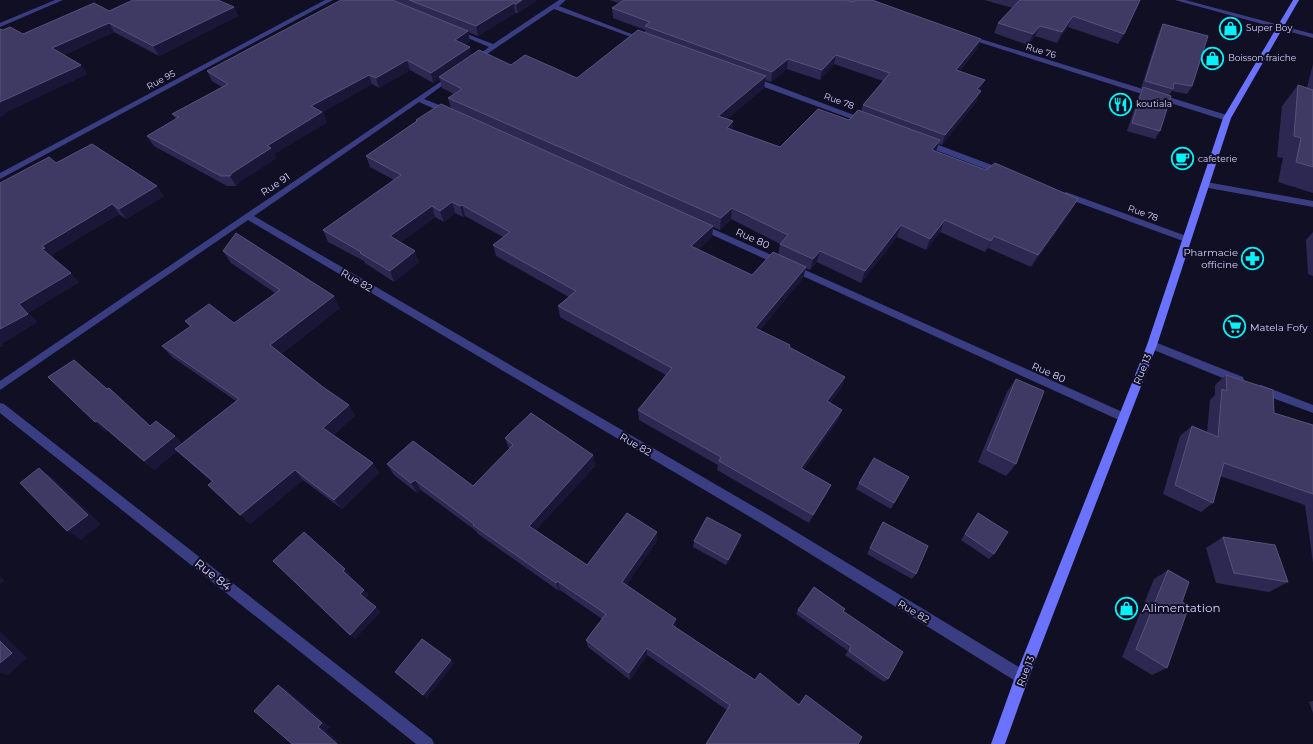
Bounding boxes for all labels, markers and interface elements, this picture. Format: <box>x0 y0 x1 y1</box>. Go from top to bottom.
shop icon: Super Boy <box>1217 15 1243 41</box>
place label: Super Boy <box>1246 22 1292 33</box>
street label: Rue 76 <box>1025 41 1058 60</box>
shop icon: Boisson fraiche <box>1199 45 1225 71</box>
place label: Boisson fraiche <box>1228 52 1297 63</box>
street label: Rue 95 <box>145 67 177 92</box>
street label: Rue 78 <box>823 90 856 111</box>
restaurant icon: koutiala <box>1107 91 1133 117</box>
place label: koutiala <box>1136 98 1172 109</box>
cafe icon: cafeterie <box>1170 146 1196 172</box>
place label: cafeterie <box>1198 153 1238 164</box>
street label: Rue 91 <box>258 170 292 199</box>
street label: Rue 78 <box>1127 202 1160 223</box>
street label: Rue 80 <box>734 225 772 252</box>
pharmacy icon: Pharmacie officine <box>1240 245 1266 271</box>
place label: Pharmacie officine <box>1183 246 1238 271</box>
street label: Rue 82 <box>338 266 375 295</box>
supermarket icon: Matela Fofy <box>1221 314 1247 340</box>
place label: Matela Fofy <box>1250 321 1308 334</box>
street label: Rue 13 <box>1130 352 1155 386</box>
street label: Rue 80 <box>1030 359 1068 386</box>
street label: Rue 82 <box>617 430 654 459</box>
street label: Rue 84 <box>192 556 235 594</box>
shop icon: Alimentation <box>1113 595 1139 621</box>
street label: Rue 82 <box>896 597 932 626</box>
place label: Alimentation <box>1142 600 1221 615</box>
street label: Rue 13 <box>1014 654 1037 688</box>

